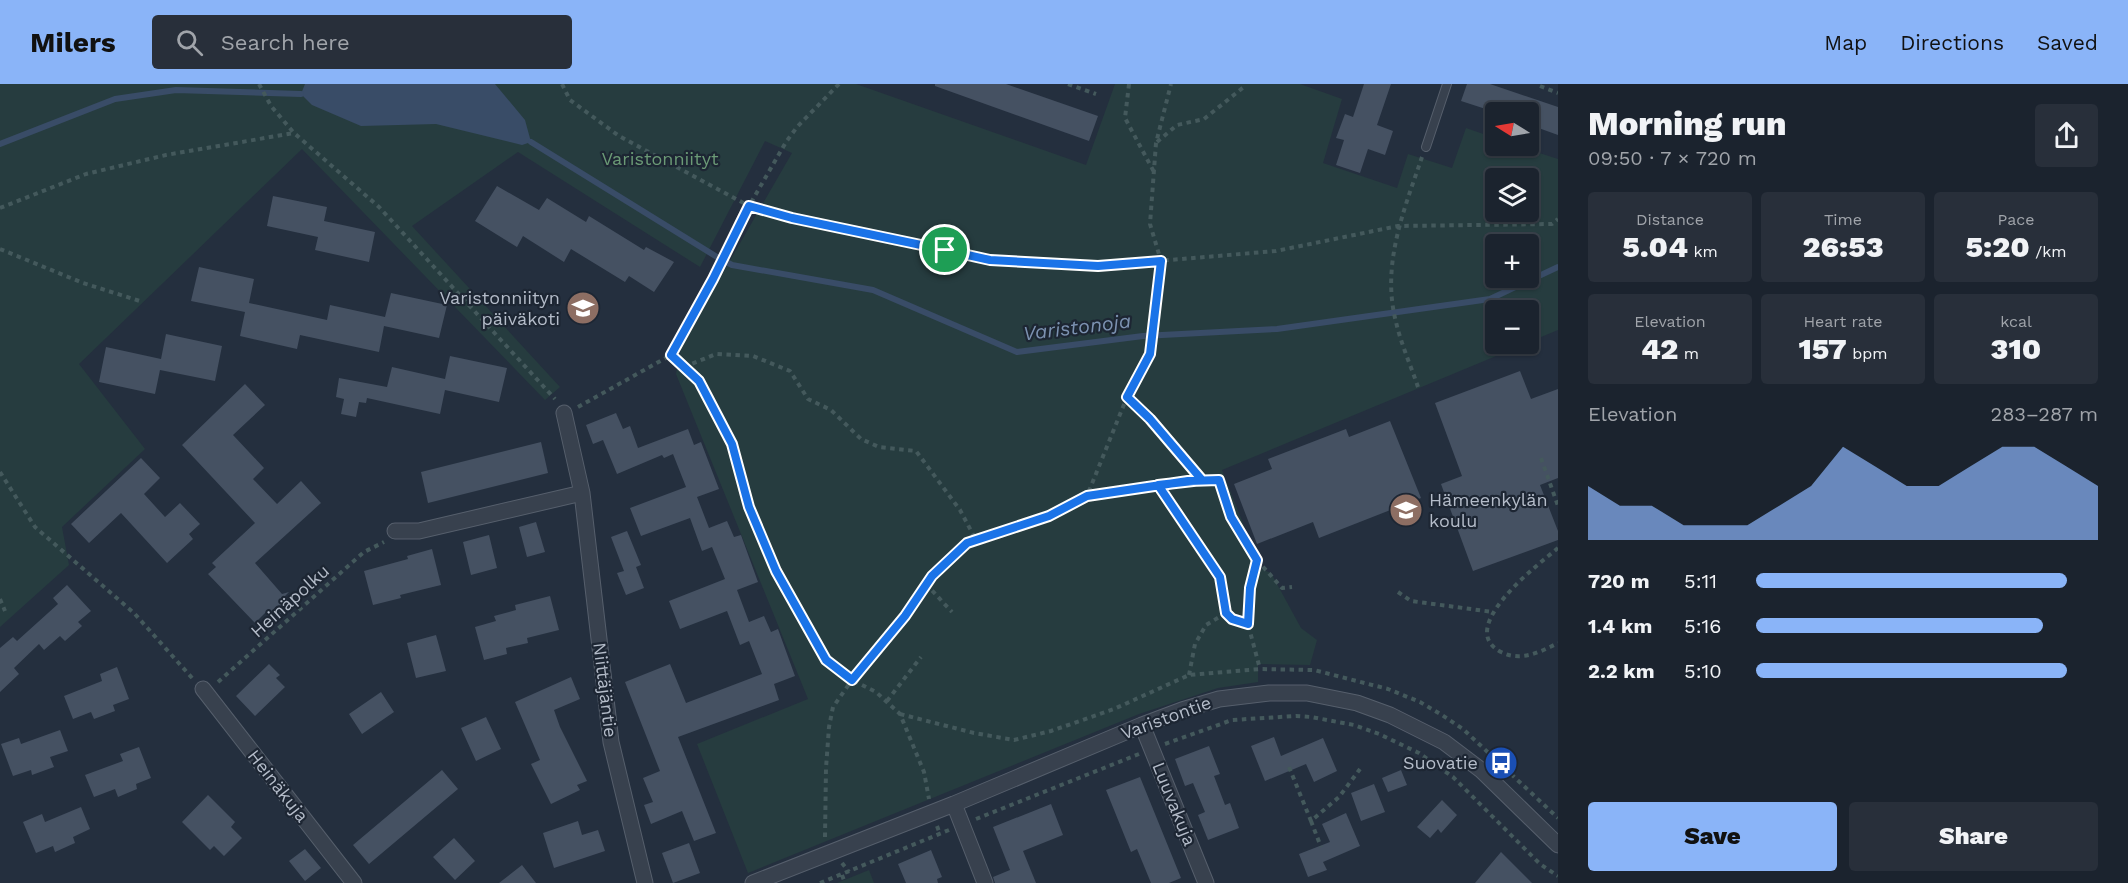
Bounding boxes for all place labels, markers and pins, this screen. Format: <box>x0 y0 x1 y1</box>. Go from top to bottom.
pin <box>919 224 970 275</box>
place label: Varistonniityn päiväkoti <box>439 287 560 329</box>
school or university icon: Varistonniityn päiväkoti <box>565 290 601 326</box>
place label: Hämeenkylän koulu <box>1429 489 1548 531</box>
school or university icon: Hämeenkylän koulu <box>1388 492 1424 528</box>
bus stop icon: Suovatie <box>1483 745 1519 781</box>
place label: Suovatie <box>1403 752 1478 773</box>

